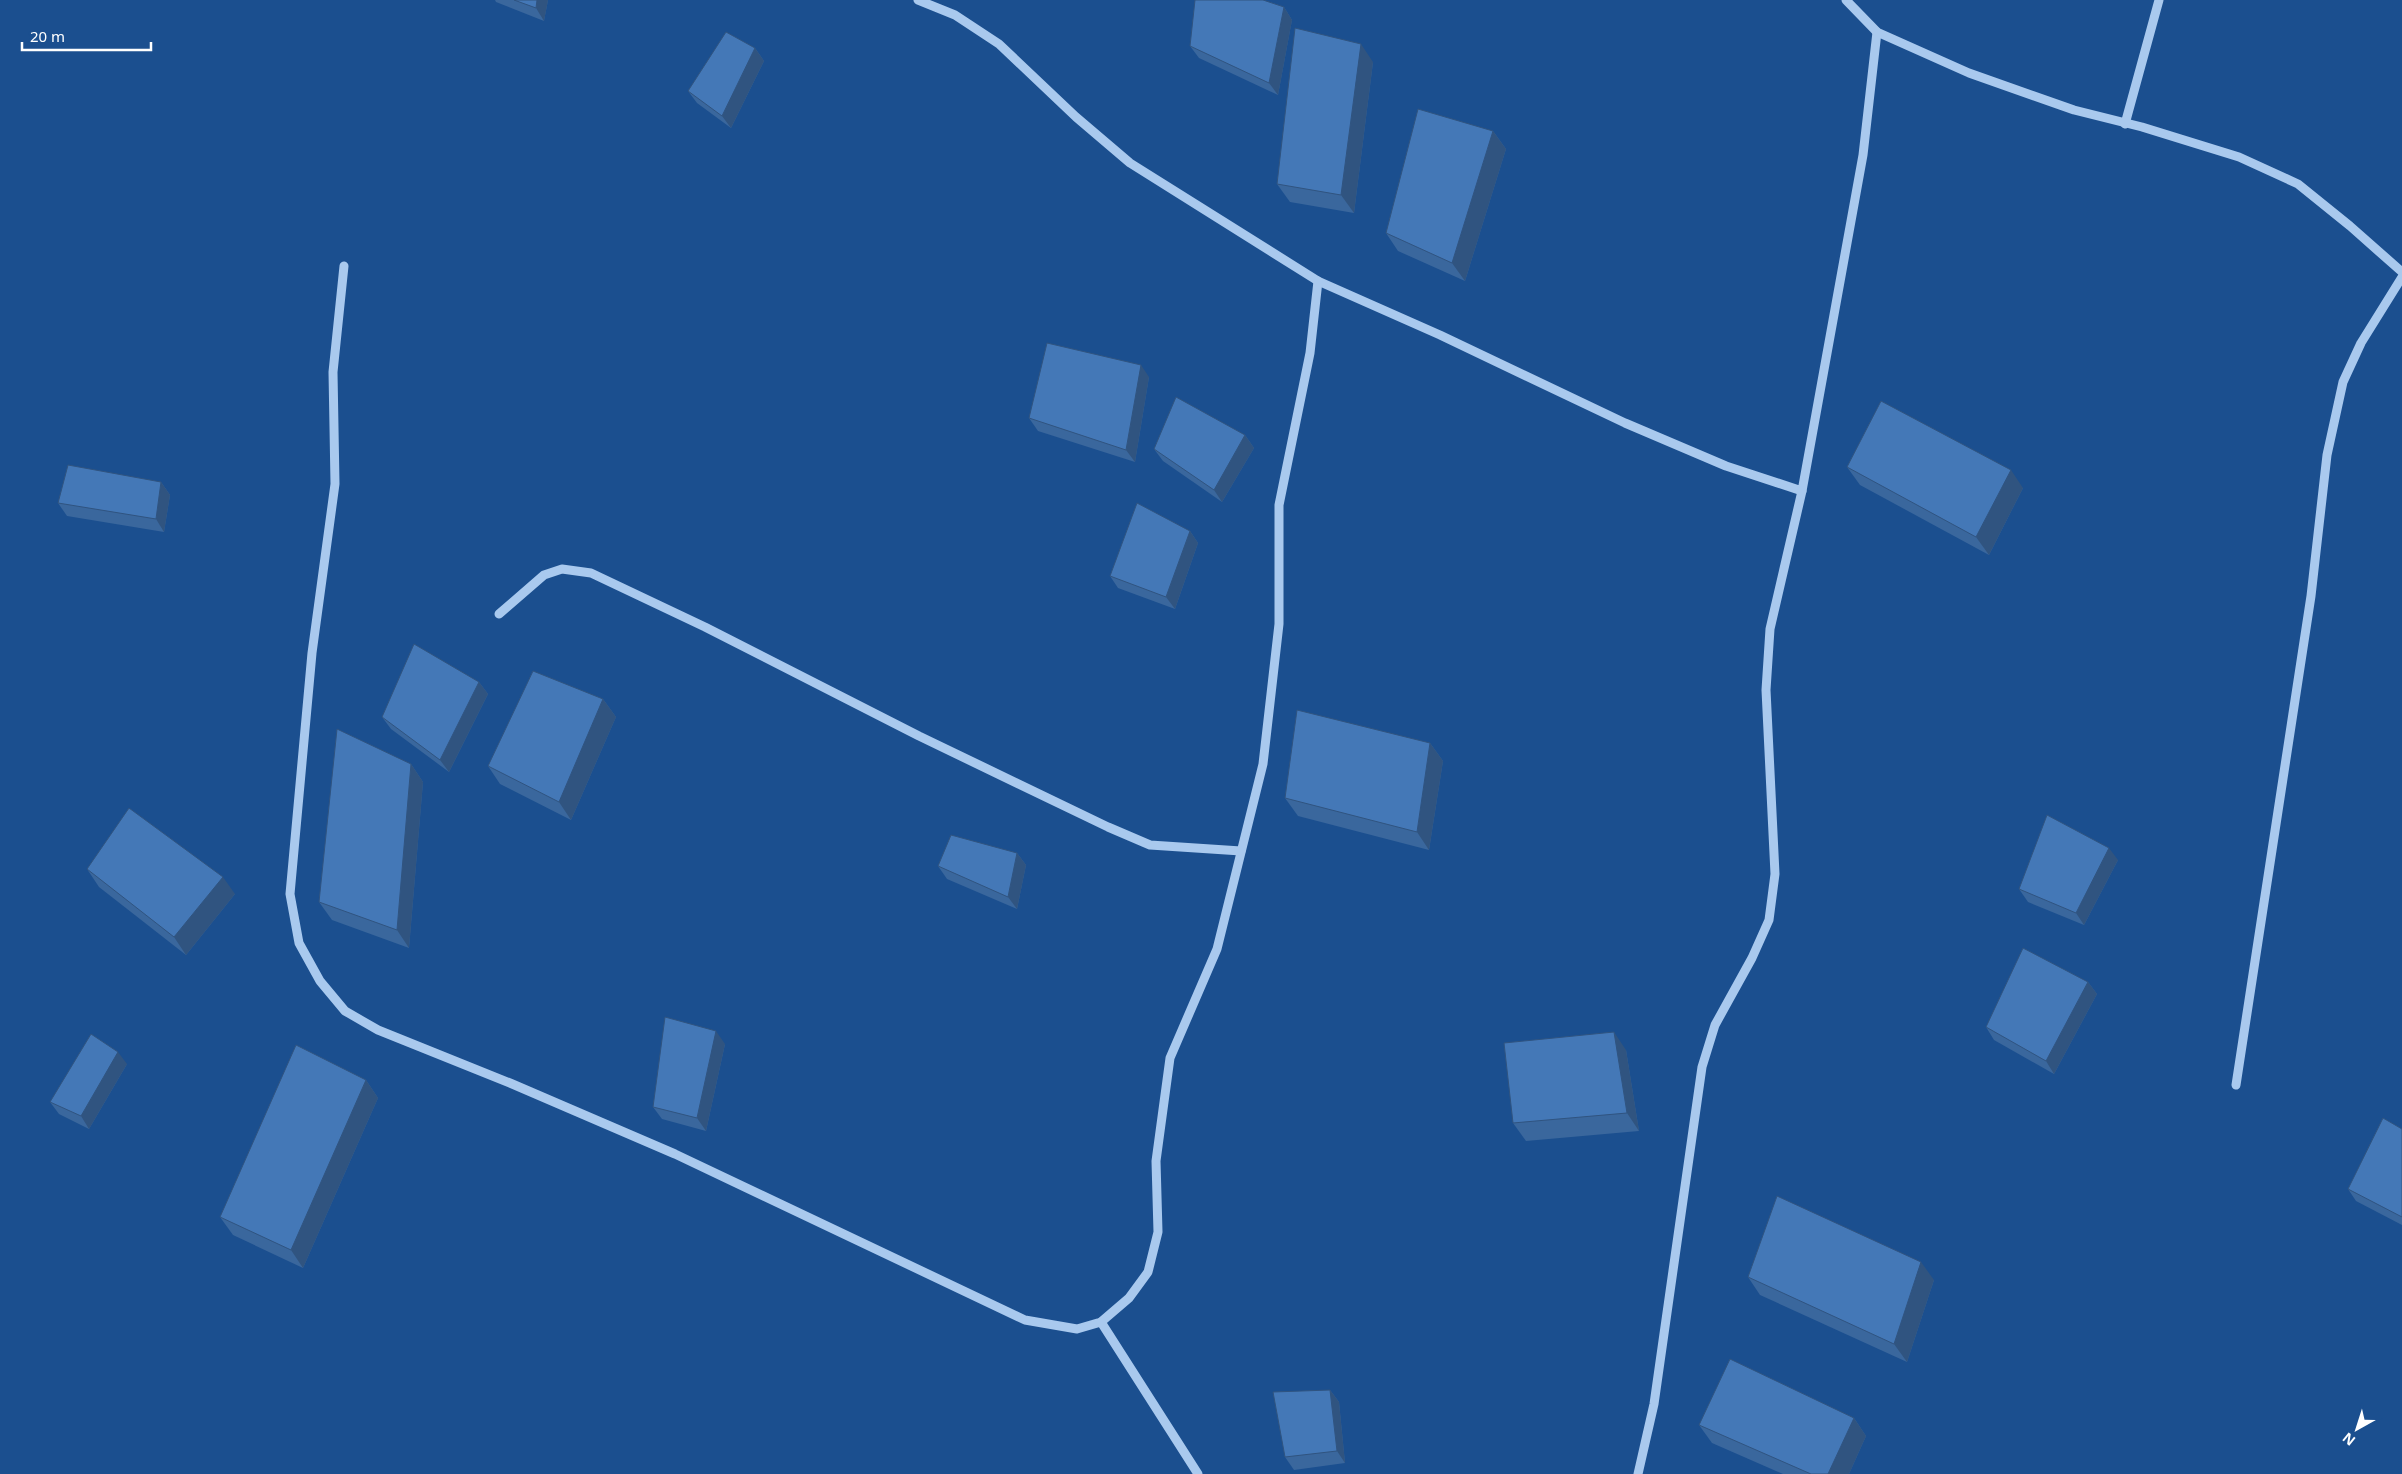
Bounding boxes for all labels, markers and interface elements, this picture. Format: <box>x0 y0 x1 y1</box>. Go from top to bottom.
scale bar <box>22 20 151 52</box>
text: 20 m <box>30 26 65 46</box>
north arrow <box>2332 1404 2382 1454</box>
text: N <box>2338 1429 2359 1450</box>

